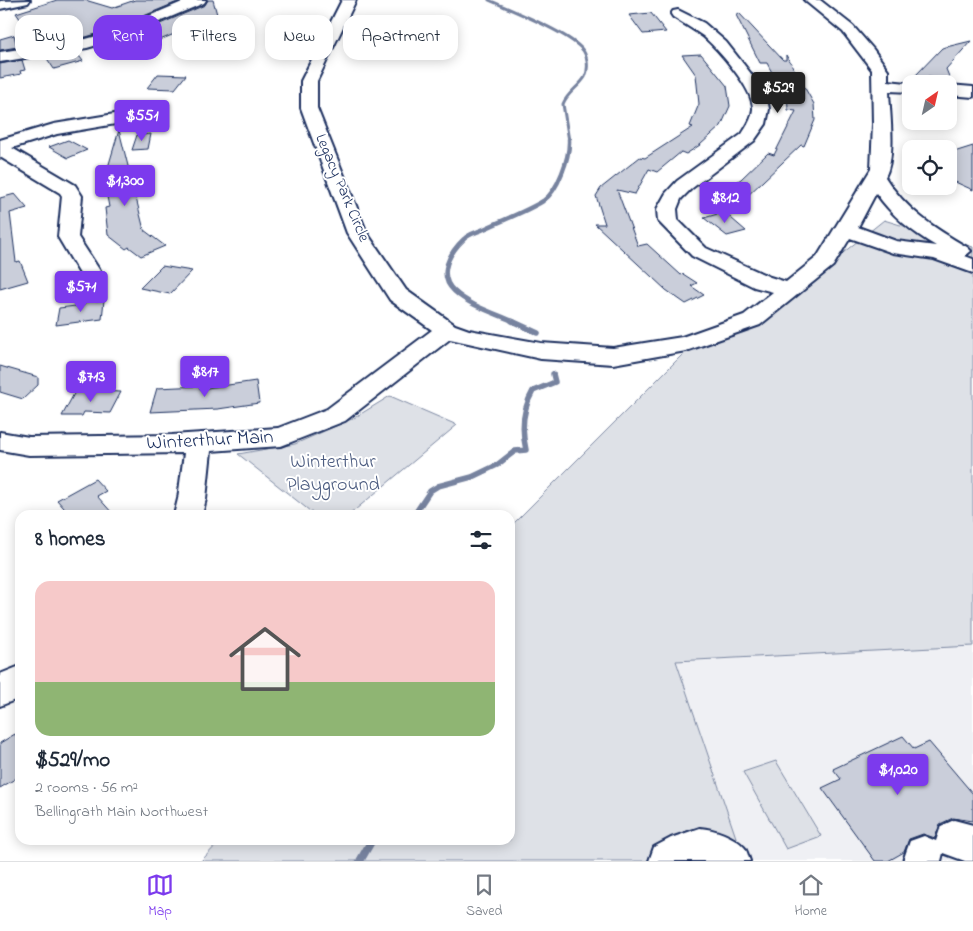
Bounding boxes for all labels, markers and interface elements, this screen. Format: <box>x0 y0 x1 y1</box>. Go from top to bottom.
chip: Buy <box>15 15 83 60</box>
chip: Rent <box>93 15 162 60</box>
chip: Filters <box>172 15 255 60</box>
chip: New <box>265 15 333 60</box>
chip: Apartment <box>343 15 458 60</box>
pin: $529 <box>748 72 808 114</box>
north arrow <box>902 75 958 130</box>
map controls <box>902 75 957 195</box>
text: $529 <box>762 76 794 100</box>
pin: $551 <box>112 100 172 142</box>
text: $551 <box>125 104 159 128</box>
street label: Legacy Park Circle <box>308 130 376 247</box>
button: locate <box>902 140 957 195</box>
pin: $1,300 <box>84 164 166 207</box>
text: $1,300 <box>106 169 144 193</box>
pin: $812 <box>695 182 755 224</box>
text: $812 <box>711 186 739 210</box>
pin: $571 <box>51 270 111 313</box>
text: $571 <box>66 275 96 299</box>
pin: $817 <box>175 356 235 398</box>
pin: $713 <box>61 360 121 403</box>
text: $817 <box>191 360 219 384</box>
text: $713 <box>77 365 105 389</box>
street label: Winterthur Main <box>146 423 274 459</box>
park label: Winterthur Playground <box>286 448 380 501</box>
text: 8 homes <box>35 525 105 555</box>
icon: filters <box>467 526 495 554</box>
icon: home <box>220 614 310 704</box>
text: $529/mo <box>35 746 110 776</box>
pin: $1,020 <box>857 754 939 796</box>
text: $1,020 <box>878 758 918 782</box>
text: 2 rooms · 56 m² <box>35 776 138 800</box>
text: Bellingrath Main Northwest <box>35 800 208 824</box>
tab: Map <box>146 871 174 922</box>
tab: Saved <box>466 871 502 922</box>
tab: Home <box>794 871 827 922</box>

